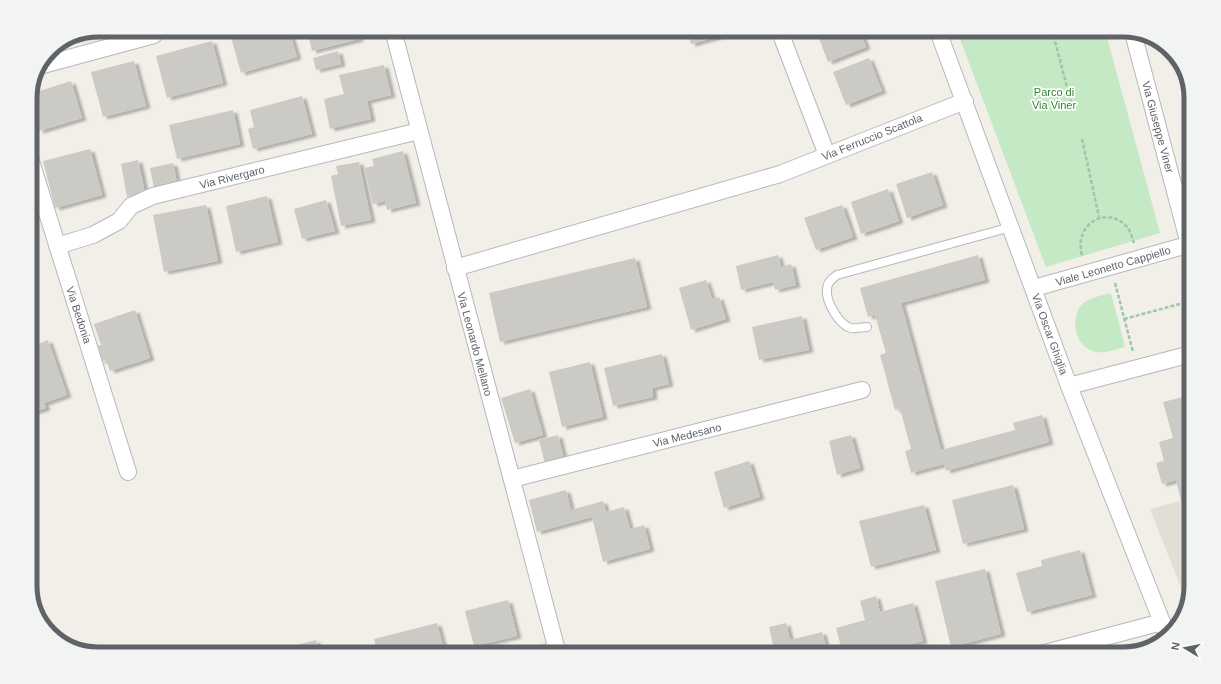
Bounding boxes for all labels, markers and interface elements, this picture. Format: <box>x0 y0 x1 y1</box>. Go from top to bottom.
street label: Via Giuseppe Viner <box>1140 80 1176 174</box>
park label: Parco di Via Viner <box>1032 86 1076 111</box>
street label: Via Ferruccio Scattola <box>820 111 925 163</box>
street label: Via Rivergaro <box>198 163 266 191</box>
street label: Viale Leonetto Cappiello <box>1054 244 1172 288</box>
street label: Via Bedonia <box>64 285 94 346</box>
street label: Via Leonardo Mellano <box>455 291 495 397</box>
street label: Via Oscar Ghiglia <box>1030 292 1071 377</box>
street label: Via Medesano <box>652 421 722 449</box>
north arrow <box>1165 628 1205 668</box>
text: N <box>1169 641 1182 651</box>

